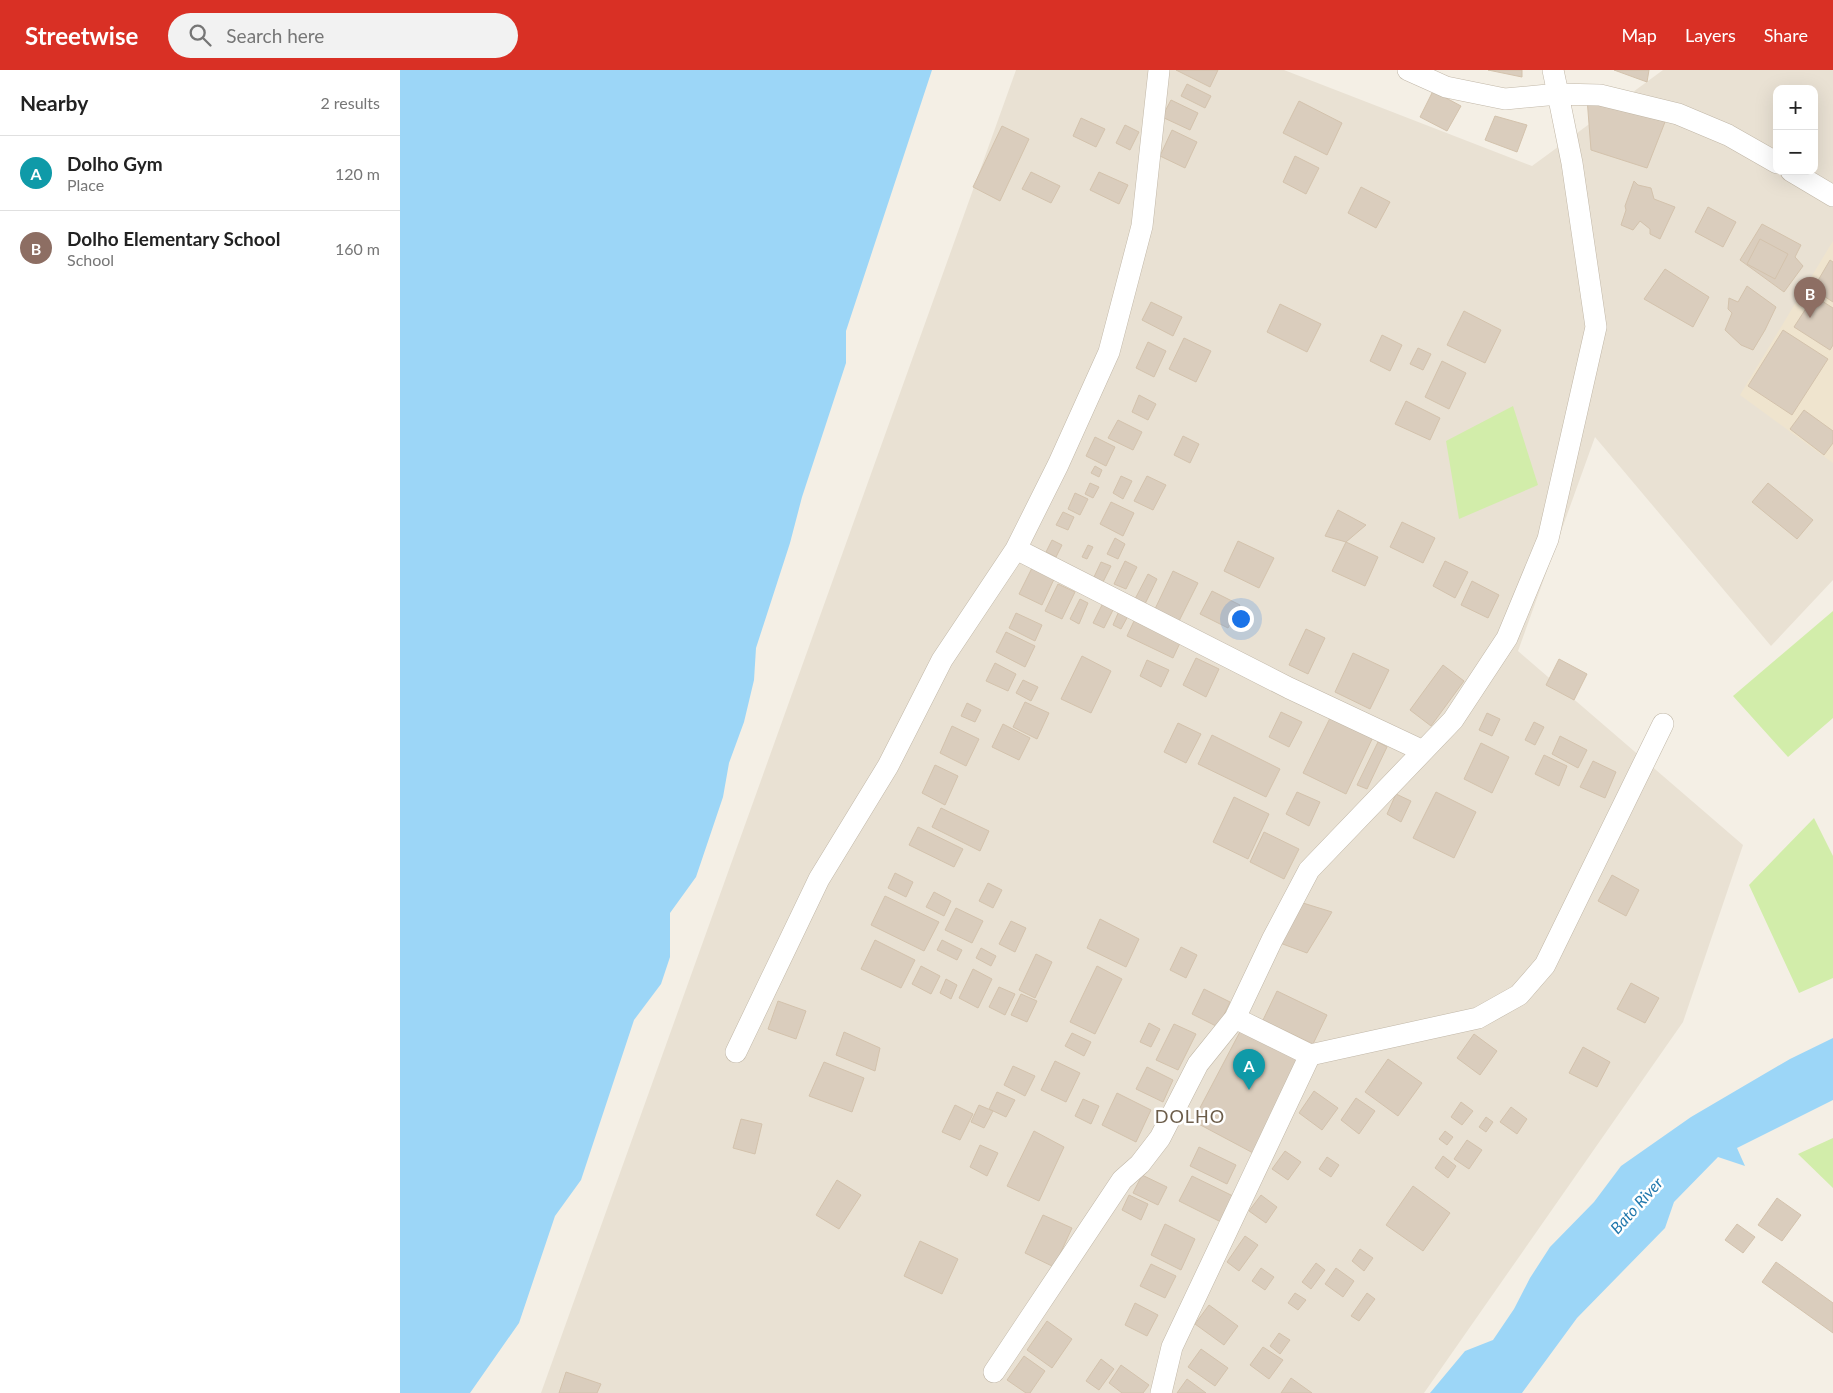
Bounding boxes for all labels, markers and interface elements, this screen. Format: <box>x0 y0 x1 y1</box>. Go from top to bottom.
search box <box>168 13 518 58</box>
text: Streetwise <box>25 21 138 50</box>
icon: search <box>186 21 214 49</box>
text: Search here <box>226 24 324 47</box>
text: Map <box>1621 24 1657 46</box>
text: Layers <box>1685 24 1736 46</box>
text: Share <box>1764 24 1808 46</box>
map controls <box>1773 85 1818 175</box>
button: + <box>1773 85 1818 130</box>
text: Nearby <box>20 90 88 115</box>
text: 2 results <box>320 93 380 112</box>
button: − <box>1773 130 1818 175</box>
text: Dolho Gym <box>67 152 163 175</box>
text: A <box>30 164 42 183</box>
text: 120 m <box>335 164 380 183</box>
text: Place <box>67 175 104 194</box>
text: Dolho Elementary School <box>67 227 280 250</box>
text: B <box>31 239 41 258</box>
text: 160 m <box>335 239 380 258</box>
text: School <box>67 250 114 269</box>
pin: B <box>1794 277 1826 318</box>
your location <box>1228 606 1254 632</box>
pin: A <box>1233 1049 1265 1090</box>
district label: DOLHO <box>1155 1105 1225 1127</box>
water label: Bato River <box>1606 1173 1666 1237</box>

